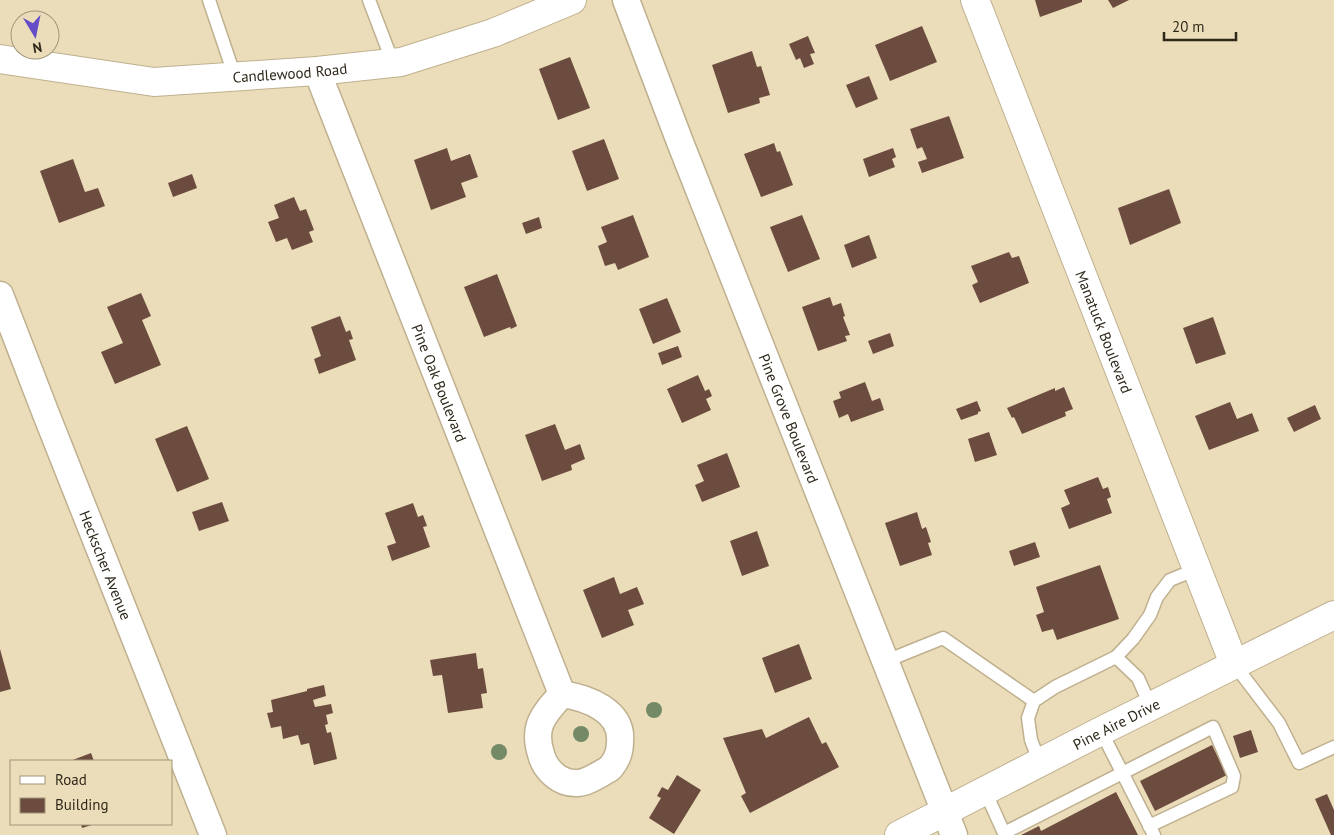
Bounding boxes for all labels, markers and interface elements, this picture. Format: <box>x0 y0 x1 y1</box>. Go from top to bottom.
north arrow <box>10 10 60 60</box>
scale bar <box>1164 10 1236 42</box>
text: 20 m <box>1172 17 1205 36</box>
text: N <box>31 38 43 57</box>
street label: Candlewood Road <box>232 58 348 86</box>
street label: Manatuck Boulevard <box>1072 268 1137 396</box>
street label: Pine Oak Boulevard <box>408 321 471 445</box>
street label: Pine Grove Boulevard <box>755 351 823 486</box>
street label: Heckscher Avenue <box>76 508 136 622</box>
street label: Pine Aire Drive <box>1069 694 1163 754</box>
legend <box>10 760 172 825</box>
text: Road <box>55 770 87 789</box>
text: Building <box>55 795 109 814</box>

